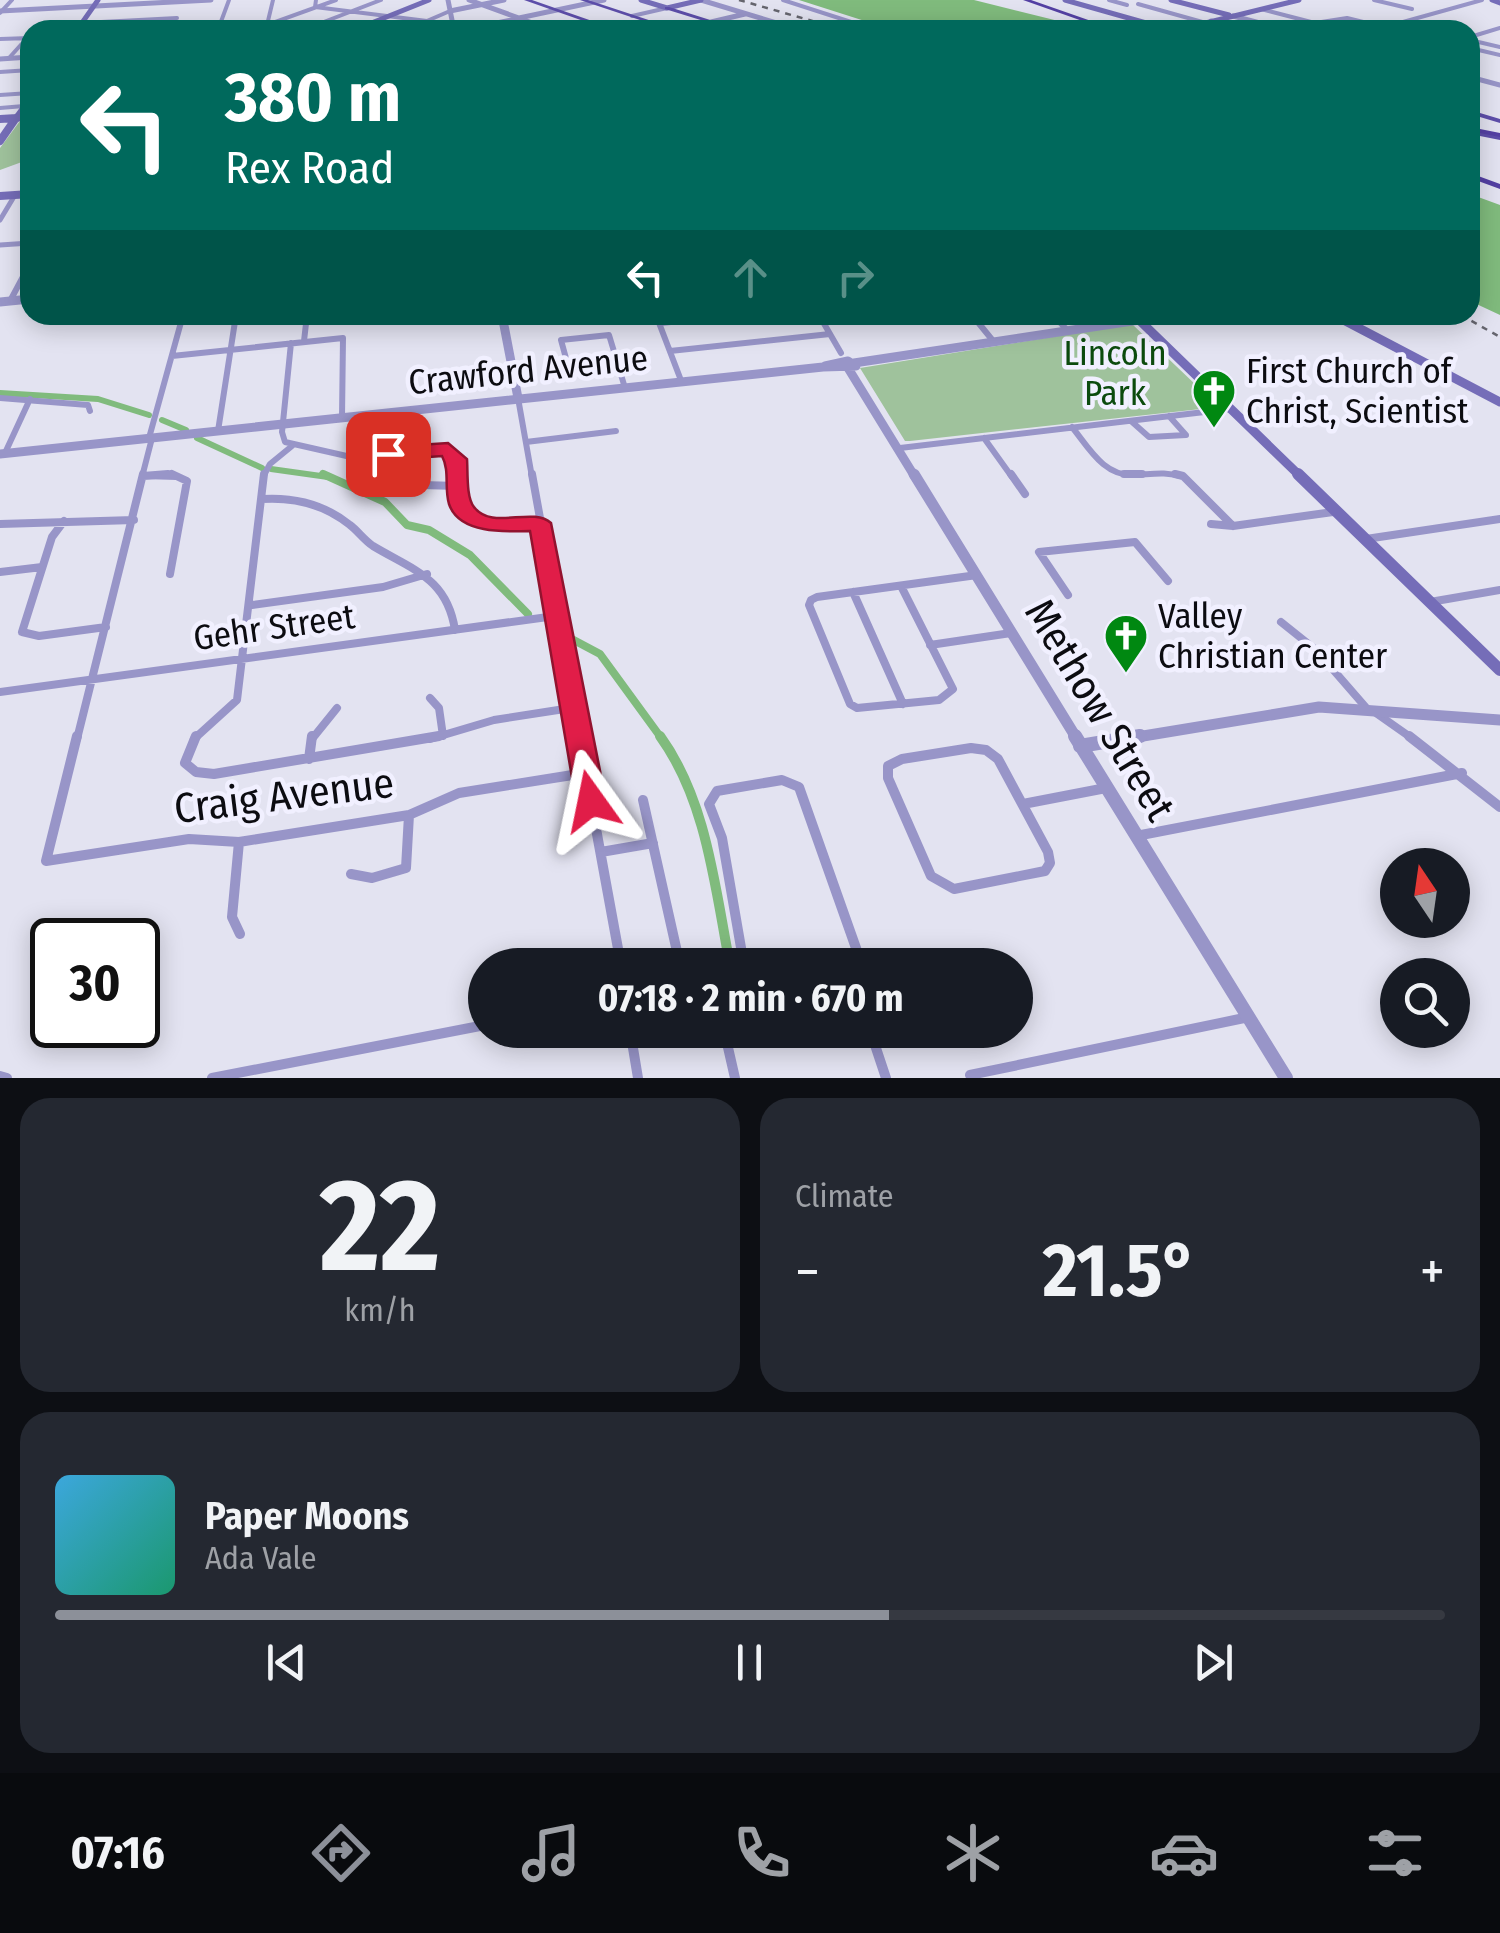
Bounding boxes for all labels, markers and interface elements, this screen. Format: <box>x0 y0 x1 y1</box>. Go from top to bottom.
text: 380 m <box>225 56 401 140</box>
icon: left <box>60 60 190 190</box>
text: Rex Road <box>225 141 394 195</box>
icon: left <box>618 250 673 305</box>
icon: ahead <box>723 250 778 305</box>
icon: right <box>828 250 883 305</box>
park label: Lincoln Park <box>1063 332 1167 414</box>
street label: Crawford Avenue <box>406 337 650 403</box>
place label: First Church of Christ, Scientist <box>1246 350 1469 432</box>
church icon: First Church of Christ, Scientist <box>1191 368 1237 429</box>
pin <box>346 412 431 497</box>
icon: arrive <box>361 427 416 482</box>
street label: Methow Street <box>1014 590 1186 830</box>
street label: Gehr Street <box>191 595 358 659</box>
place label: Valley Christian Center <box>1158 595 1387 677</box>
church icon: Valley Christian Center <box>1103 613 1149 674</box>
position arrow <box>539 749 643 853</box>
street label: Craig Avenue <box>171 758 397 834</box>
north arrow <box>1380 848 1470 938</box>
map controls <box>1380 848 1470 1048</box>
speed limit sign: 30 <box>30 918 160 1048</box>
button: search <box>1380 958 1470 1048</box>
text: 07:18 · 2 min · 670 m <box>598 975 903 1021</box>
text: 22 <box>320 1148 440 1304</box>
text: Climate <box>795 1177 894 1215</box>
text: 21.5° <box>1043 1226 1197 1316</box>
text: − <box>795 1239 820 1305</box>
text: + <box>1420 1239 1445 1305</box>
text: km/h <box>344 1291 416 1329</box>
text: Paper Moons <box>205 1493 409 1539</box>
text: Ada Vale <box>205 1539 317 1577</box>
icon: previous <box>259 1635 314 1690</box>
icon: pause <box>722 1635 777 1690</box>
icon: next <box>1186 1635 1241 1690</box>
icon: directions <box>306 1818 376 1888</box>
icon: music <box>516 1818 586 1888</box>
icon: phone <box>727 1818 797 1888</box>
icon: climate <box>938 1818 1008 1888</box>
icon: car <box>1149 1818 1219 1888</box>
icon: filters <box>1360 1818 1430 1888</box>
text: 07:16 <box>70 1826 165 1880</box>

